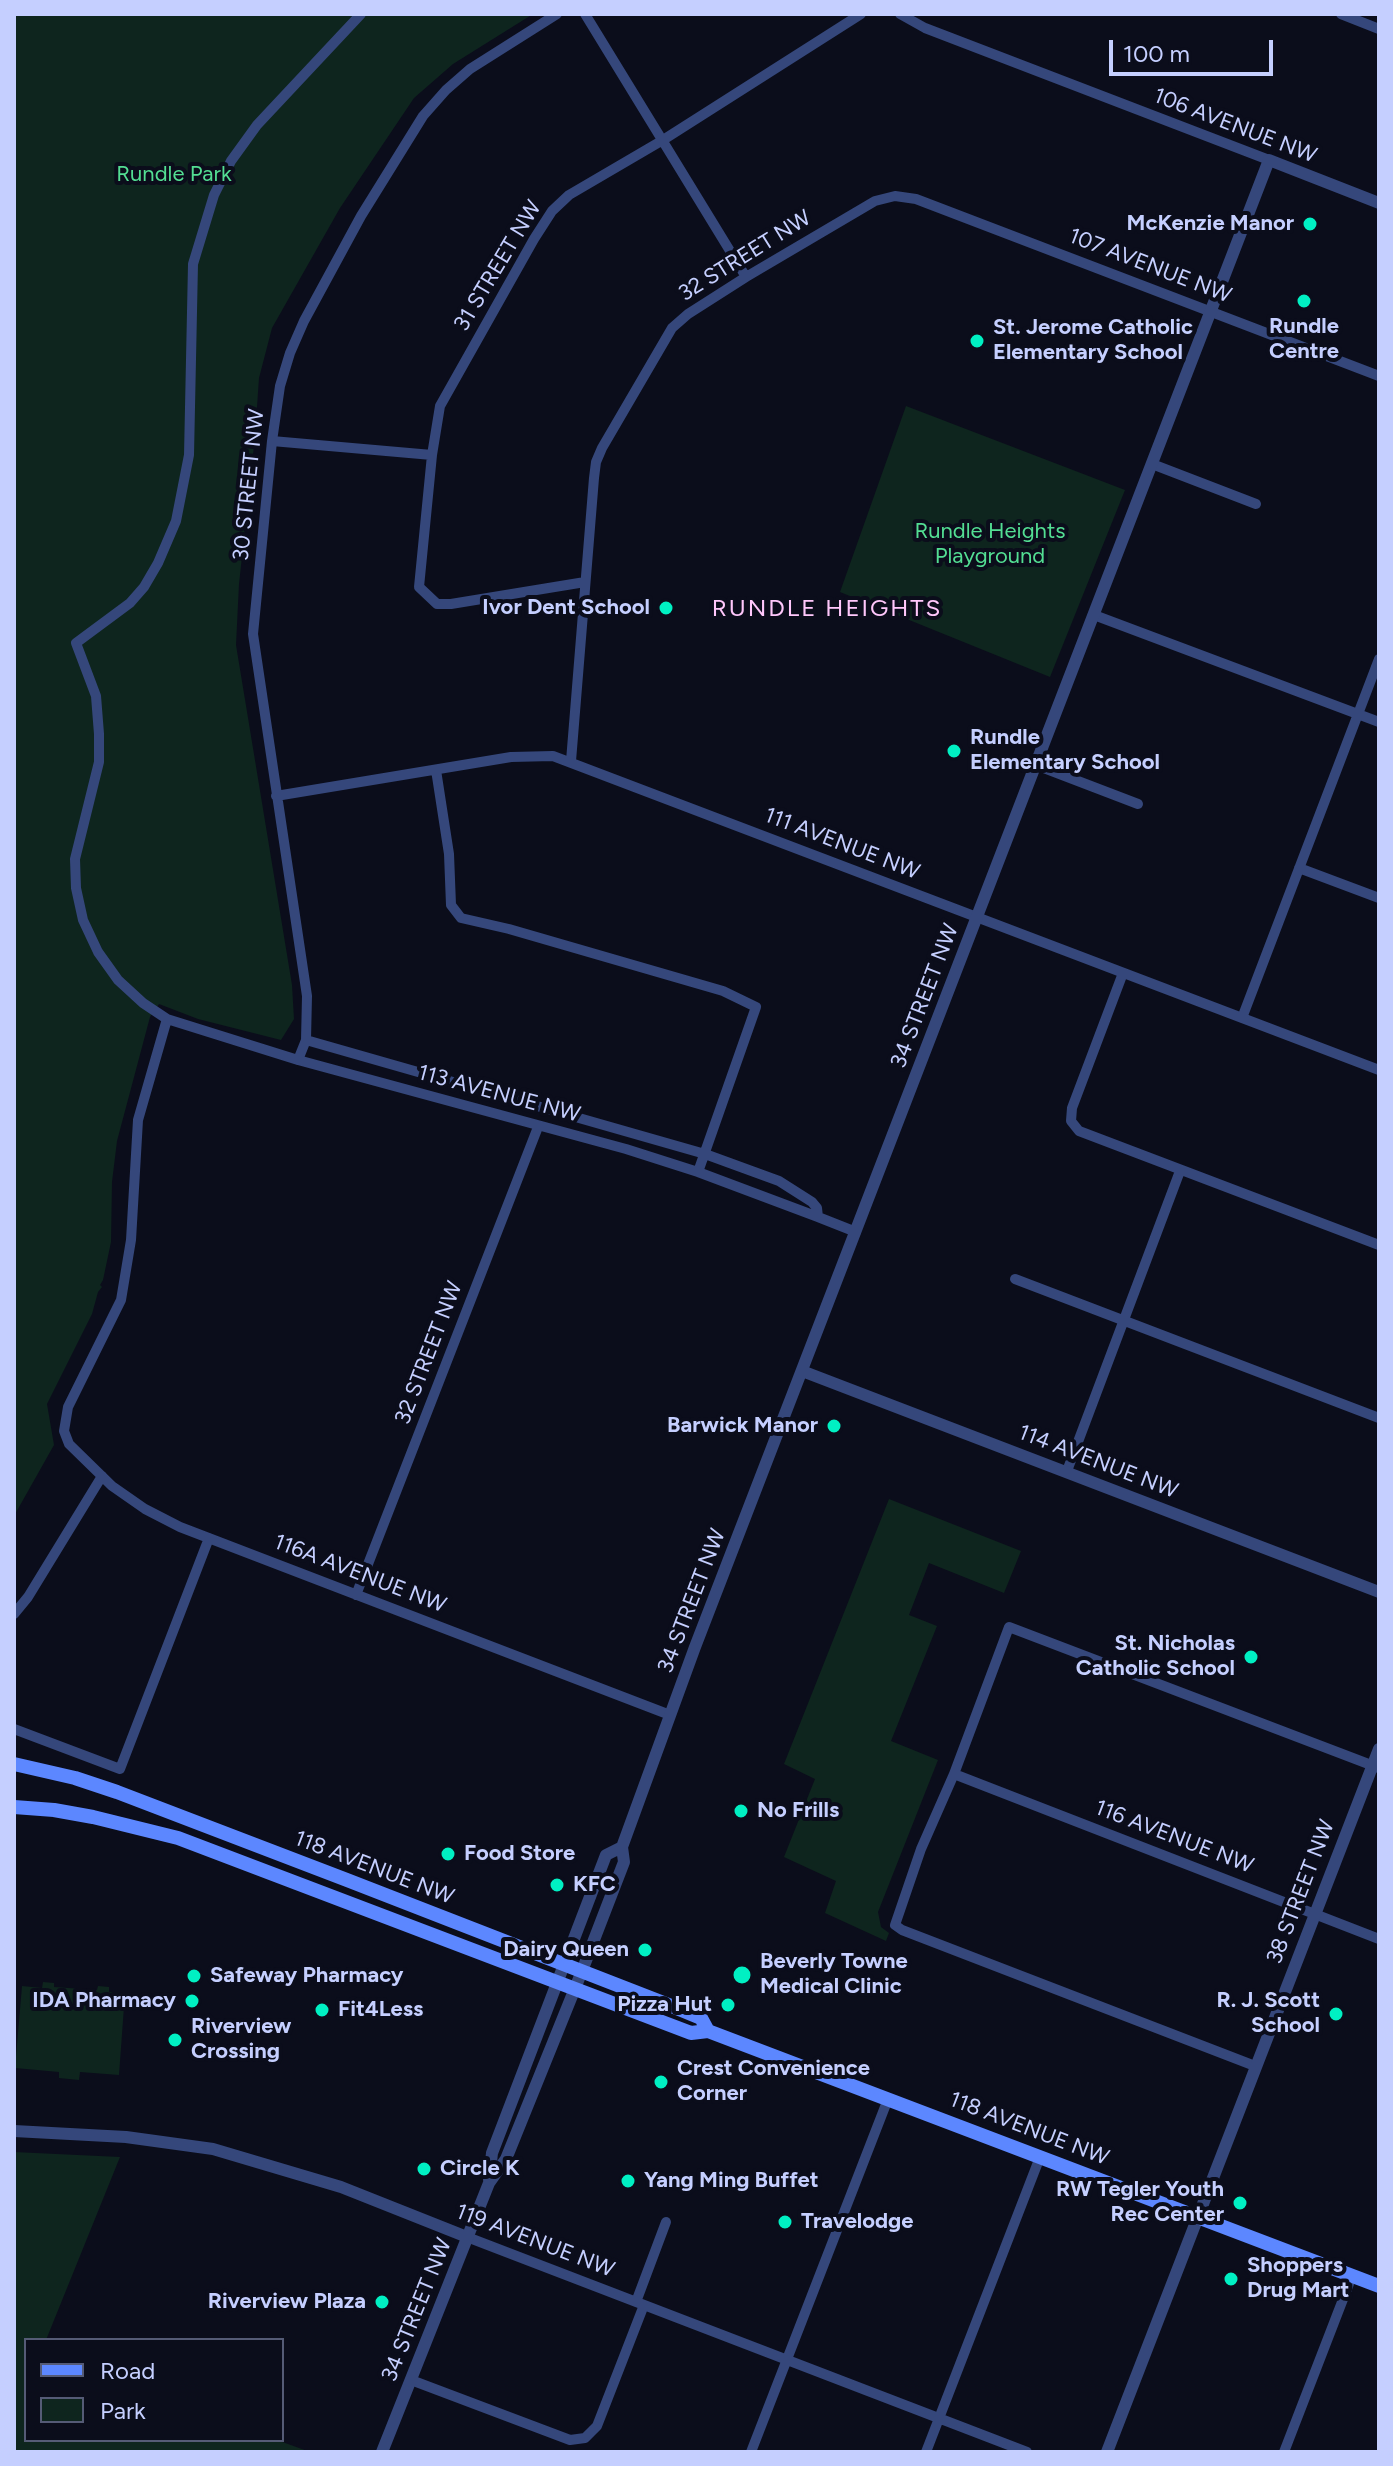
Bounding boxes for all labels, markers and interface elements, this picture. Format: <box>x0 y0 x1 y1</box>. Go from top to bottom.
scale bar <box>1113 24 1277 74</box>
text: 100 m <box>1123 39 1190 68</box>
street label: 106 AVENUE NW <box>1150 83 1320 169</box>
park label: Rundle Park <box>116 162 232 188</box>
street label: 31 STREET NW <box>449 196 547 336</box>
street label: 32 STREET NW <box>674 205 816 307</box>
place label: McKenzie Manor <box>1127 211 1294 237</box>
marker: McKenzie Manor <box>1301 215 1319 233</box>
street label: 107 AVENUE NW <box>1065 223 1235 309</box>
marker: Rundle Centre <box>1295 292 1313 310</box>
place label: Rundle Centre <box>1269 314 1339 366</box>
place label: St. Jerome Catholic Elementary School <box>993 315 1193 366</box>
marker: St. Jerome Catholic Elementary School <box>968 332 986 350</box>
street label: 30 STREET NW <box>228 408 270 562</box>
park label: Rundle Heights Playground <box>915 519 1065 570</box>
place label: Ivor Dent School <box>482 595 650 621</box>
district label: RUNDLE HEIGHTS <box>712 595 942 623</box>
marker: Ivor Dent School <box>657 599 675 617</box>
place label: Rundle Elementary School <box>970 725 1160 776</box>
marker: Rundle Elementary School <box>945 742 963 760</box>
street label: 111 AVENUE NW <box>761 802 923 886</box>
street label: 34 STREET NW <box>885 920 965 1072</box>
street label: 113 AVENUE NW <box>415 1060 583 1128</box>
street label: 32 STREET NW <box>390 1278 468 1428</box>
place label: Barwick Manor <box>667 1413 818 1439</box>
marker: Barwick Manor <box>825 1417 843 1435</box>
street label: 114 AVENUE NW <box>1015 1419 1181 1505</box>
street label: 34 STREET NW <box>652 1525 732 1677</box>
street label: 116A AVENUE NW <box>270 1529 450 1619</box>
place label: St. Nicholas Catholic School <box>1076 1631 1235 1682</box>
marker: St. Nicholas Catholic School <box>1242 1648 1260 1666</box>
street label: 116 AVENUE NW <box>1091 1795 1257 1879</box>
place label: No Frills <box>757 1798 839 1824</box>
marker: No Frills <box>732 1802 750 1820</box>
street label: 38 STREET NW <box>1261 1816 1341 1968</box>
street label: 118 AVENUE NW <box>291 1825 457 1911</box>
place label: Food Store <box>464 1841 575 1867</box>
marker: Food Store <box>439 1845 457 1863</box>
place label: KFC <box>573 1872 616 1898</box>
marker: KFC <box>548 1876 566 1894</box>
place label: Dairy Queen <box>503 1937 629 1963</box>
marker: Dairy Queen <box>636 1941 654 1959</box>
place label: Beverly Towne Medical Clinic <box>760 1949 908 2000</box>
place label: Safeway Pharmacy <box>210 1963 403 1989</box>
marker: Beverly Towne Medical Clinic <box>731 1964 753 1986</box>
marker: Safeway Pharmacy <box>185 1967 203 1985</box>
place label: IDA Pharmacy <box>32 1988 176 2014</box>
place label: R. J. Scott School <box>1216 1988 1320 2040</box>
marker: IDA Pharmacy <box>183 1992 201 2010</box>
place label: Pizza Hut <box>617 1992 712 2018</box>
marker: Pizza Hut <box>719 1996 737 2014</box>
place label: Fit4Less <box>338 1997 423 2023</box>
marker: Fit4Less <box>313 2001 331 2019</box>
marker: R. J. Scott School <box>1327 2005 1345 2023</box>
place label: Riverview Crossing <box>191 2014 291 2066</box>
marker: Riverview Crossing <box>166 2031 184 2049</box>
place label: Crest Convenience Corner <box>677 2056 870 2108</box>
marker: Crest Convenience Corner <box>652 2073 670 2091</box>
street label: 118 AVENUE NW <box>946 2086 1112 2172</box>
place label: Circle K <box>440 2156 520 2182</box>
marker: Circle K <box>415 2160 433 2178</box>
place label: Yang Ming Buffet <box>644 2168 819 2194</box>
marker: Yang Ming Buffet <box>619 2172 637 2190</box>
place label: RW Tegler Youth Rec Center <box>1056 2177 1224 2228</box>
marker: RW Tegler Youth Rec Center <box>1231 2194 1249 2212</box>
street label: 119 AVENUE NW <box>452 2199 618 2283</box>
place label: Travelodge <box>801 2209 914 2235</box>
marker: Travelodge <box>776 2213 794 2231</box>
street label: 34 STREET NW <box>376 2234 458 2386</box>
place label: Shoppers Drug Mart <box>1247 2253 1349 2304</box>
marker: Shoppers Drug Mart <box>1222 2270 1240 2288</box>
place label: Riverview Plaza <box>208 2289 366 2315</box>
marker: Riverview Plaza <box>373 2293 391 2311</box>
legend <box>24 2338 284 2442</box>
text: Road <box>100 2356 155 2385</box>
text: Park <box>100 2396 146 2425</box>

